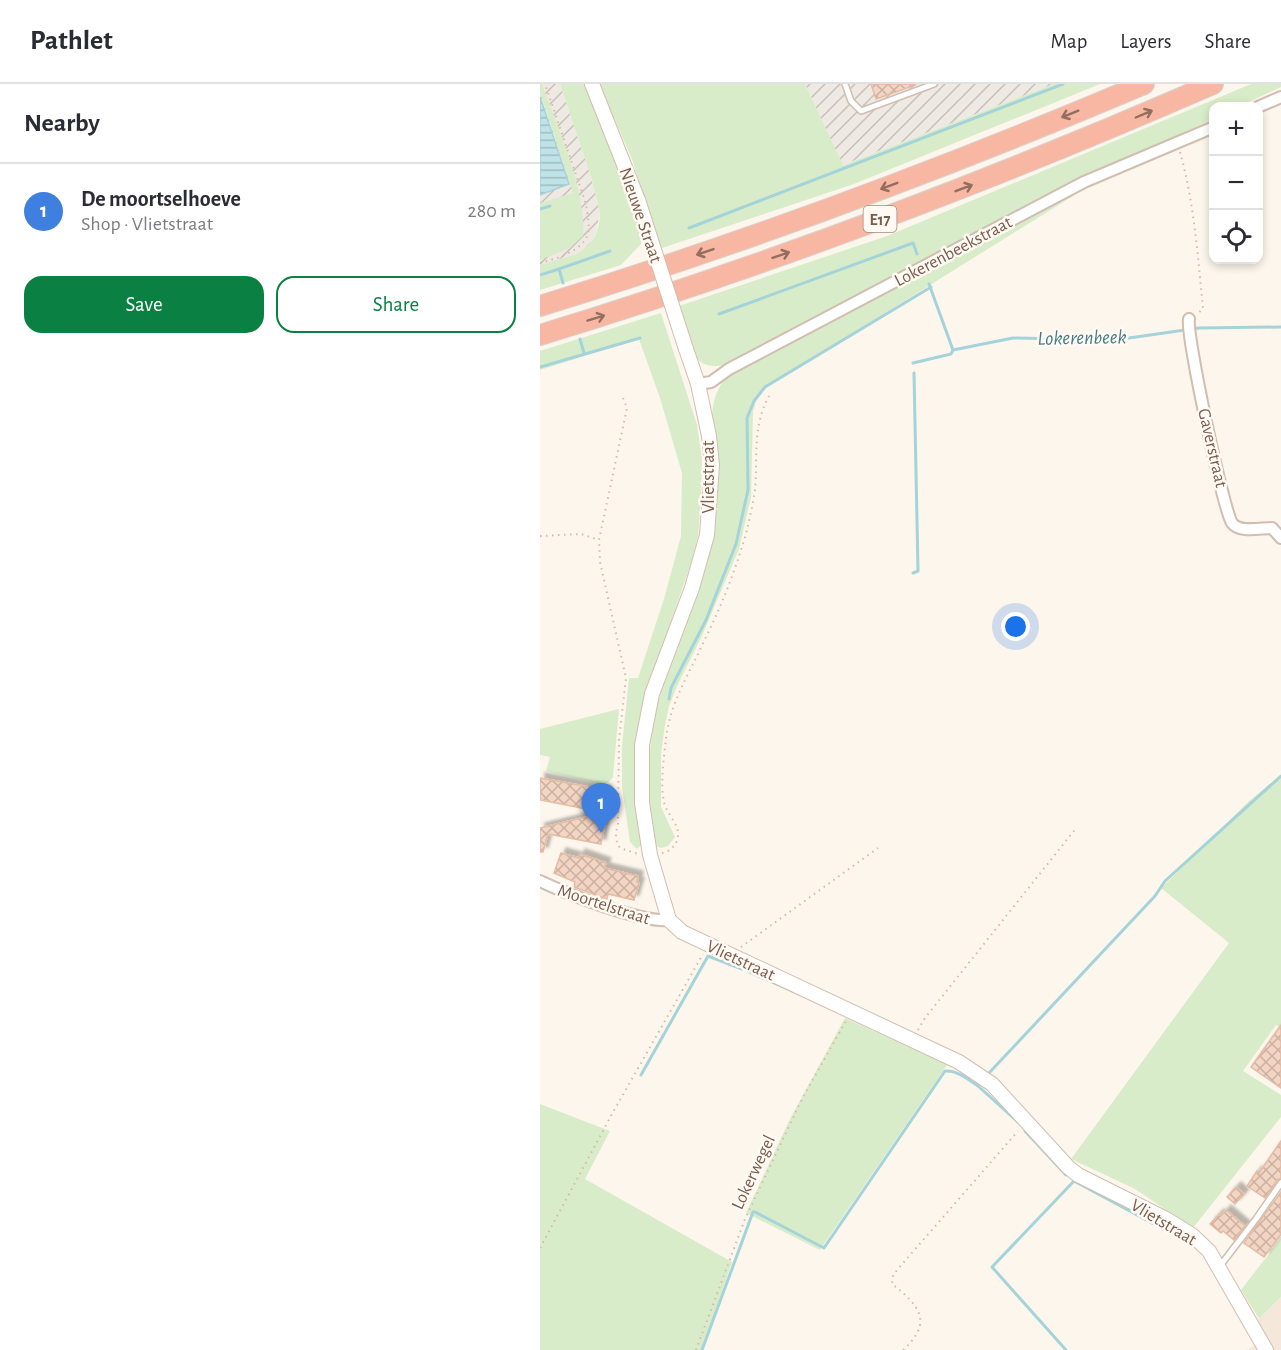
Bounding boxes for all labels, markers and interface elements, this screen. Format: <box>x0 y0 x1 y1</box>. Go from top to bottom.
text: Pathlet <box>30 27 113 55</box>
text: Map <box>1051 31 1087 52</box>
text: Layers <box>1120 31 1171 52</box>
text: Share <box>1204 31 1251 52</box>
map controls <box>1209 102 1263 264</box>
button: + <box>1209 102 1263 156</box>
one-way arrow <box>1134 108 1153 119</box>
one-way arrow <box>1061 109 1080 120</box>
text: Nearby <box>24 110 100 136</box>
button: − <box>1209 156 1263 210</box>
street label: Nieuwe Straat <box>615 165 665 265</box>
one-way arrow <box>880 181 899 192</box>
one-way arrow <box>954 182 972 193</box>
text: De moortselhoeve <box>81 188 241 210</box>
text: 1 <box>40 201 47 221</box>
text: 280 m <box>468 201 516 221</box>
road number: E17 <box>864 206 896 232</box>
button: locate <box>1209 210 1263 264</box>
street label: Lokerenbeekstraat <box>892 213 1015 290</box>
text: Shop · Vlietstraat <box>81 214 213 234</box>
one-way arrow <box>696 247 715 258</box>
one-way arrow <box>771 249 789 260</box>
button: Save <box>24 276 264 333</box>
button: Share <box>276 276 516 333</box>
one-way arrow <box>586 312 605 323</box>
water label: Lokerenbeek <box>1037 327 1127 349</box>
street label: Gaverstraat <box>1194 407 1230 490</box>
street label: Vlietstraat <box>700 440 718 514</box>
your location <box>1001 612 1030 641</box>
pin: 1 <box>582 784 620 833</box>
street label: Moortelstraat <box>555 882 652 928</box>
street label: Vlietstraat <box>704 937 778 985</box>
street label: Lokerwegel <box>729 1132 779 1212</box>
street label: Vlietstraat <box>1127 1196 1200 1250</box>

